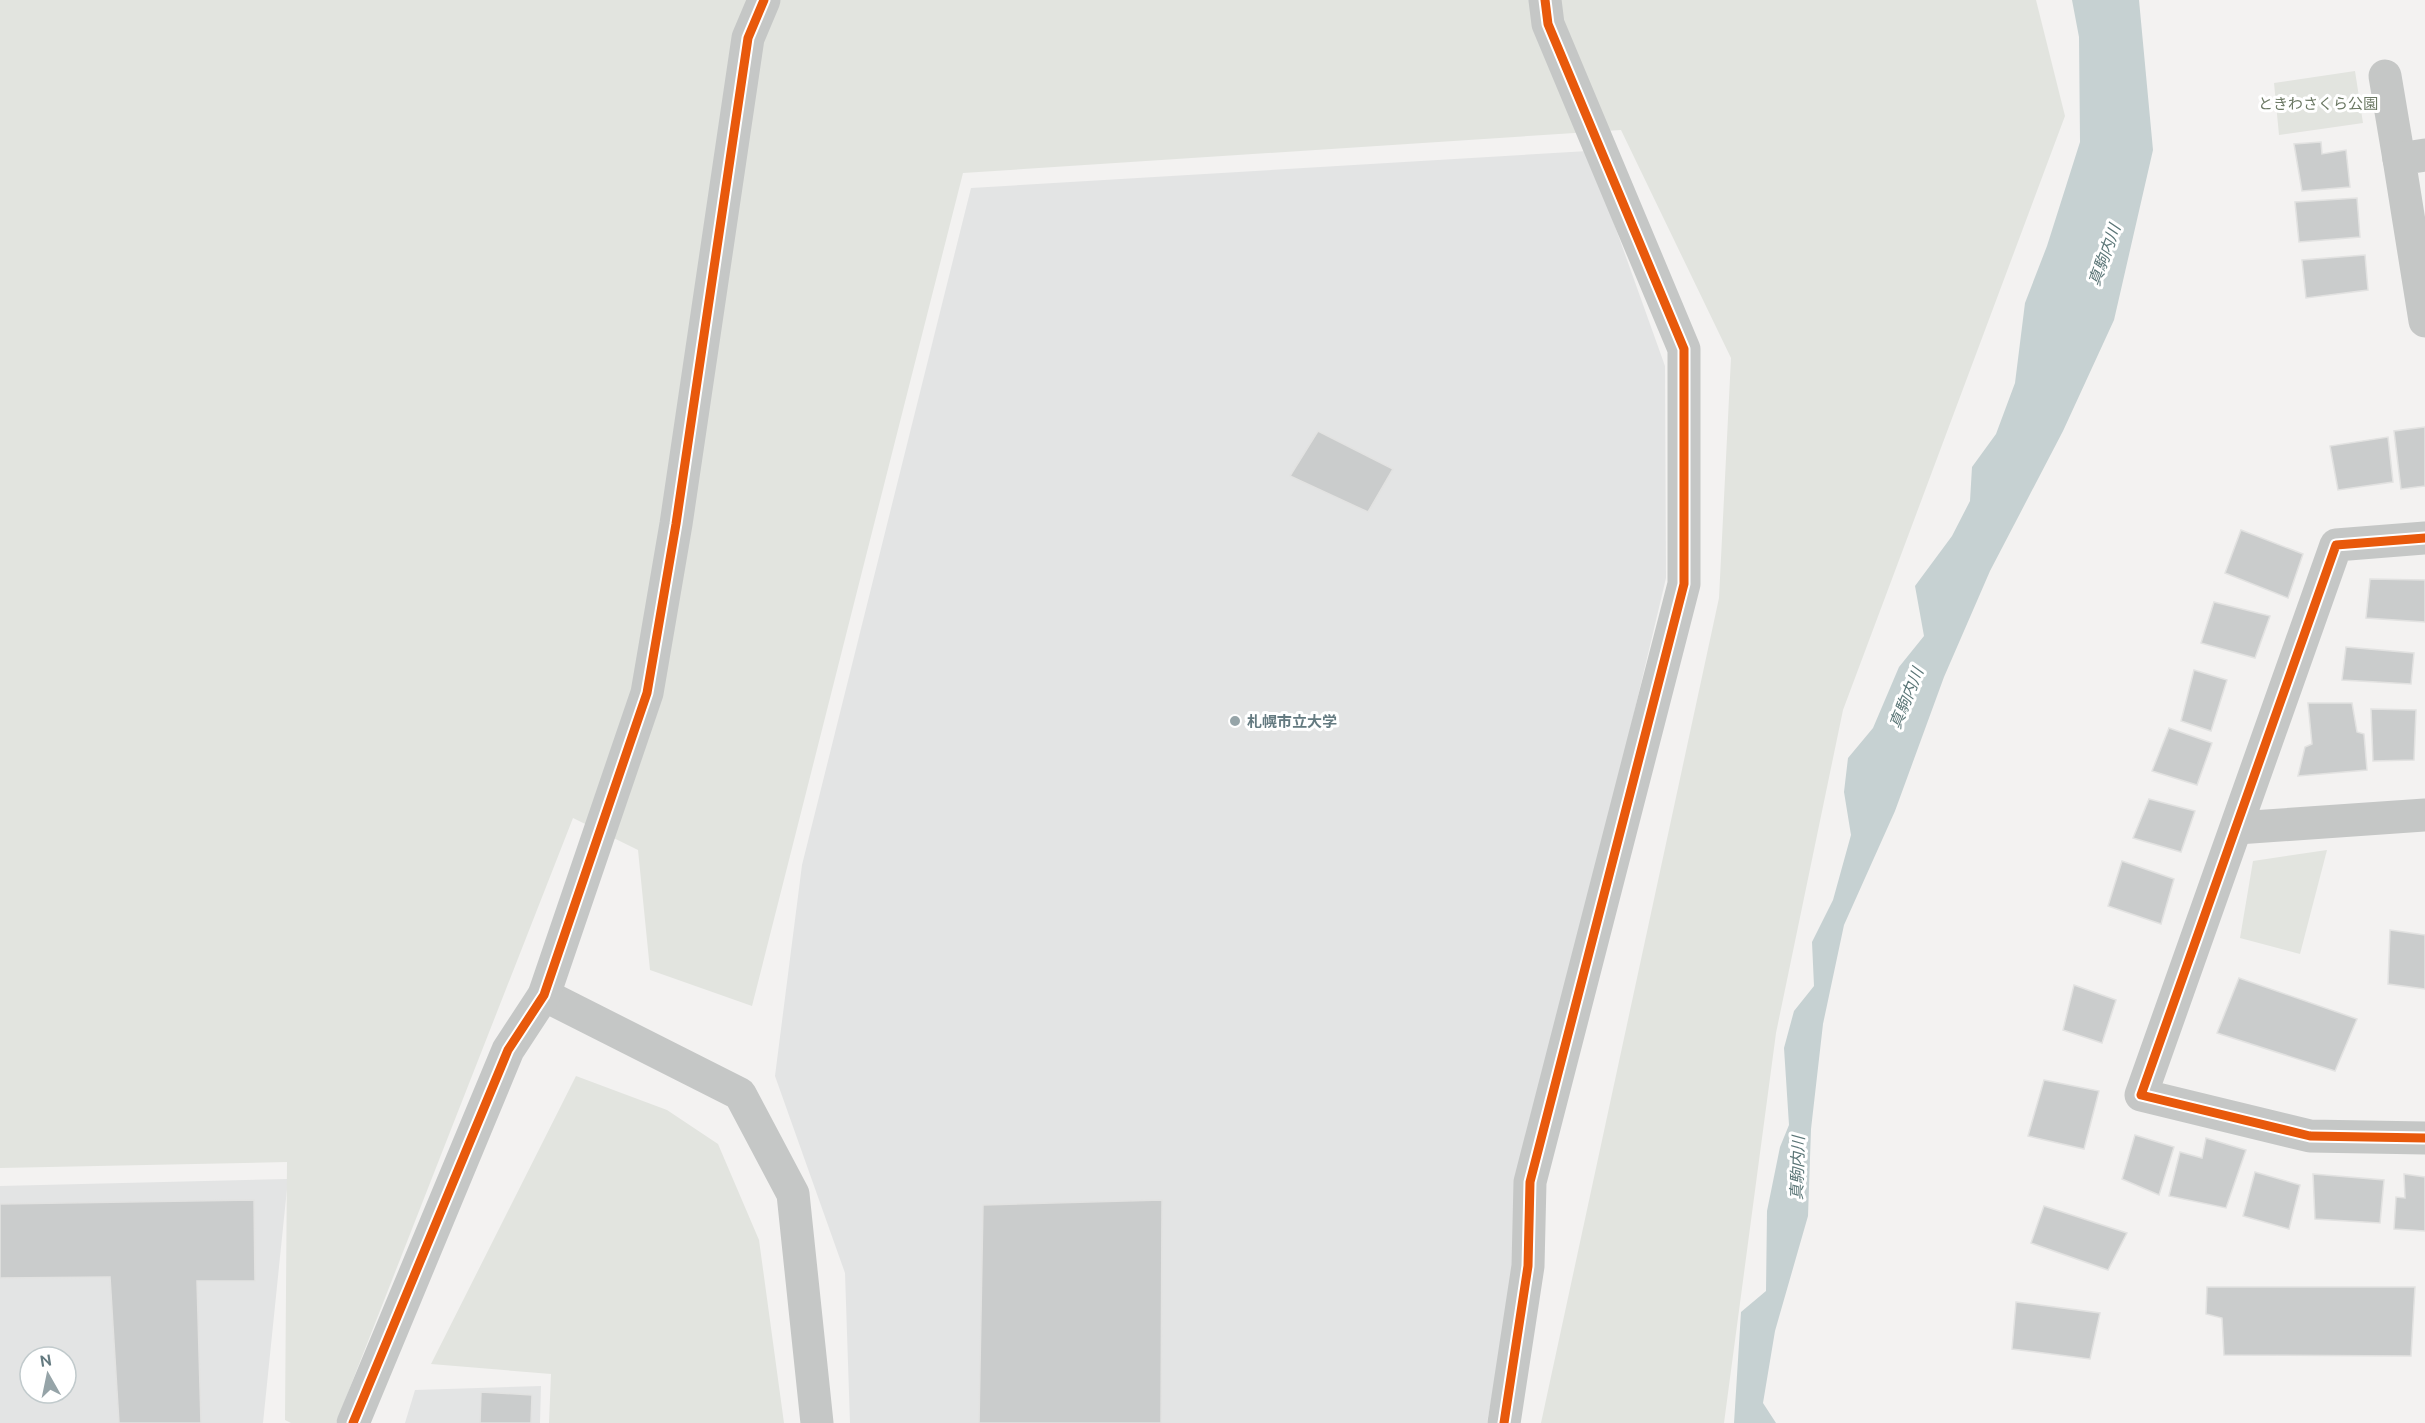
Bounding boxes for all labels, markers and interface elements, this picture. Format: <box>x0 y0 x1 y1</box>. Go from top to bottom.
park label: ときわさくら公園 <box>2258 95 2378 112</box>
water label: 真駒内川 <box>2085 220 2124 288</box>
water label: 真駒内川 <box>1886 663 1927 731</box>
place label: 札幌市立大学 <box>1247 713 1337 730</box>
marker: 札幌市立大学 <box>1228 714 1242 728</box>
water label: 真駒内川 <box>1787 1134 1807 1200</box>
north arrow <box>18 1345 78 1405</box>
text: N <box>38 1350 53 1370</box>

